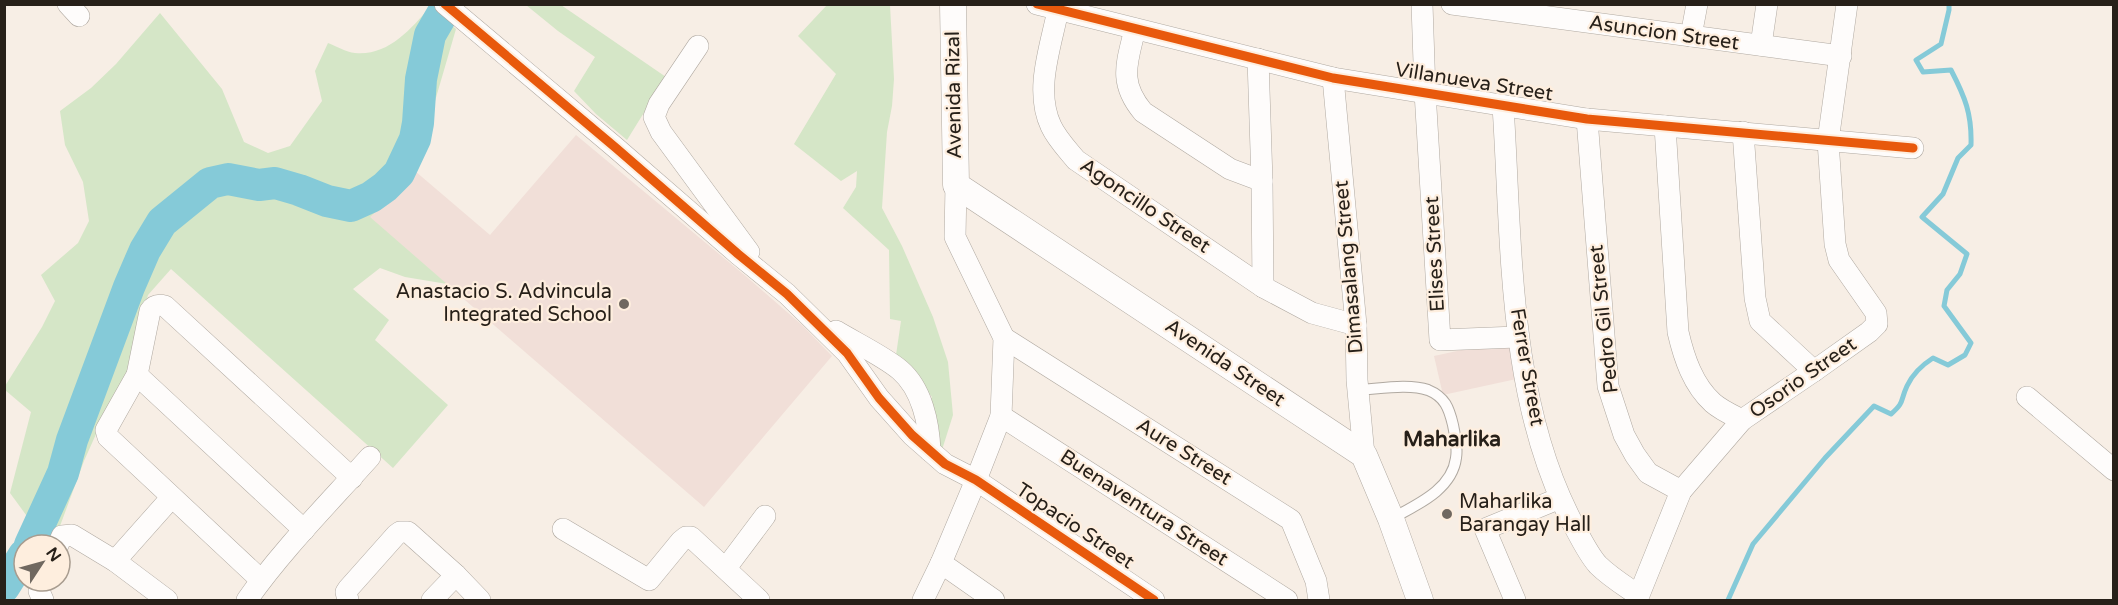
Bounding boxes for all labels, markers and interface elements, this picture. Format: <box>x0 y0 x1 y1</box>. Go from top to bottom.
street label: Asuncion Street <box>1587 11 1741 55</box>
street label: Avenida Rizal <box>941 31 967 159</box>
street label: Villanueva Street <box>1393 58 1555 106</box>
street label: Agoncillo Street <box>1075 154 1215 259</box>
street label: Dimasalang Street <box>1329 179 1369 355</box>
street label: Elises Street <box>1420 195 1450 312</box>
street label: Pedro Gil Street <box>1584 243 1624 394</box>
place label: Anastacio S. Advincula Integrated School <box>396 280 612 327</box>
marker: Anastacio S. Advincula Integrated School <box>617 297 631 311</box>
street label: Ferrer Street <box>1505 306 1549 428</box>
street label: Avenida Street <box>1161 314 1290 412</box>
street label: Osorio Street <box>1745 332 1861 424</box>
street label: Aure Street <box>1132 413 1236 491</box>
district label: Maharlika <box>1403 427 1501 452</box>
street label: Buenaventura Street <box>1056 445 1233 571</box>
street label: Topacio Street <box>1011 478 1139 574</box>
place label: Maharlika Barangay Hall <box>1459 490 1591 537</box>
marker: Maharlika Barangay Hall <box>1440 507 1454 521</box>
north arrow <box>12 533 72 593</box>
text: N <box>41 544 65 566</box>

